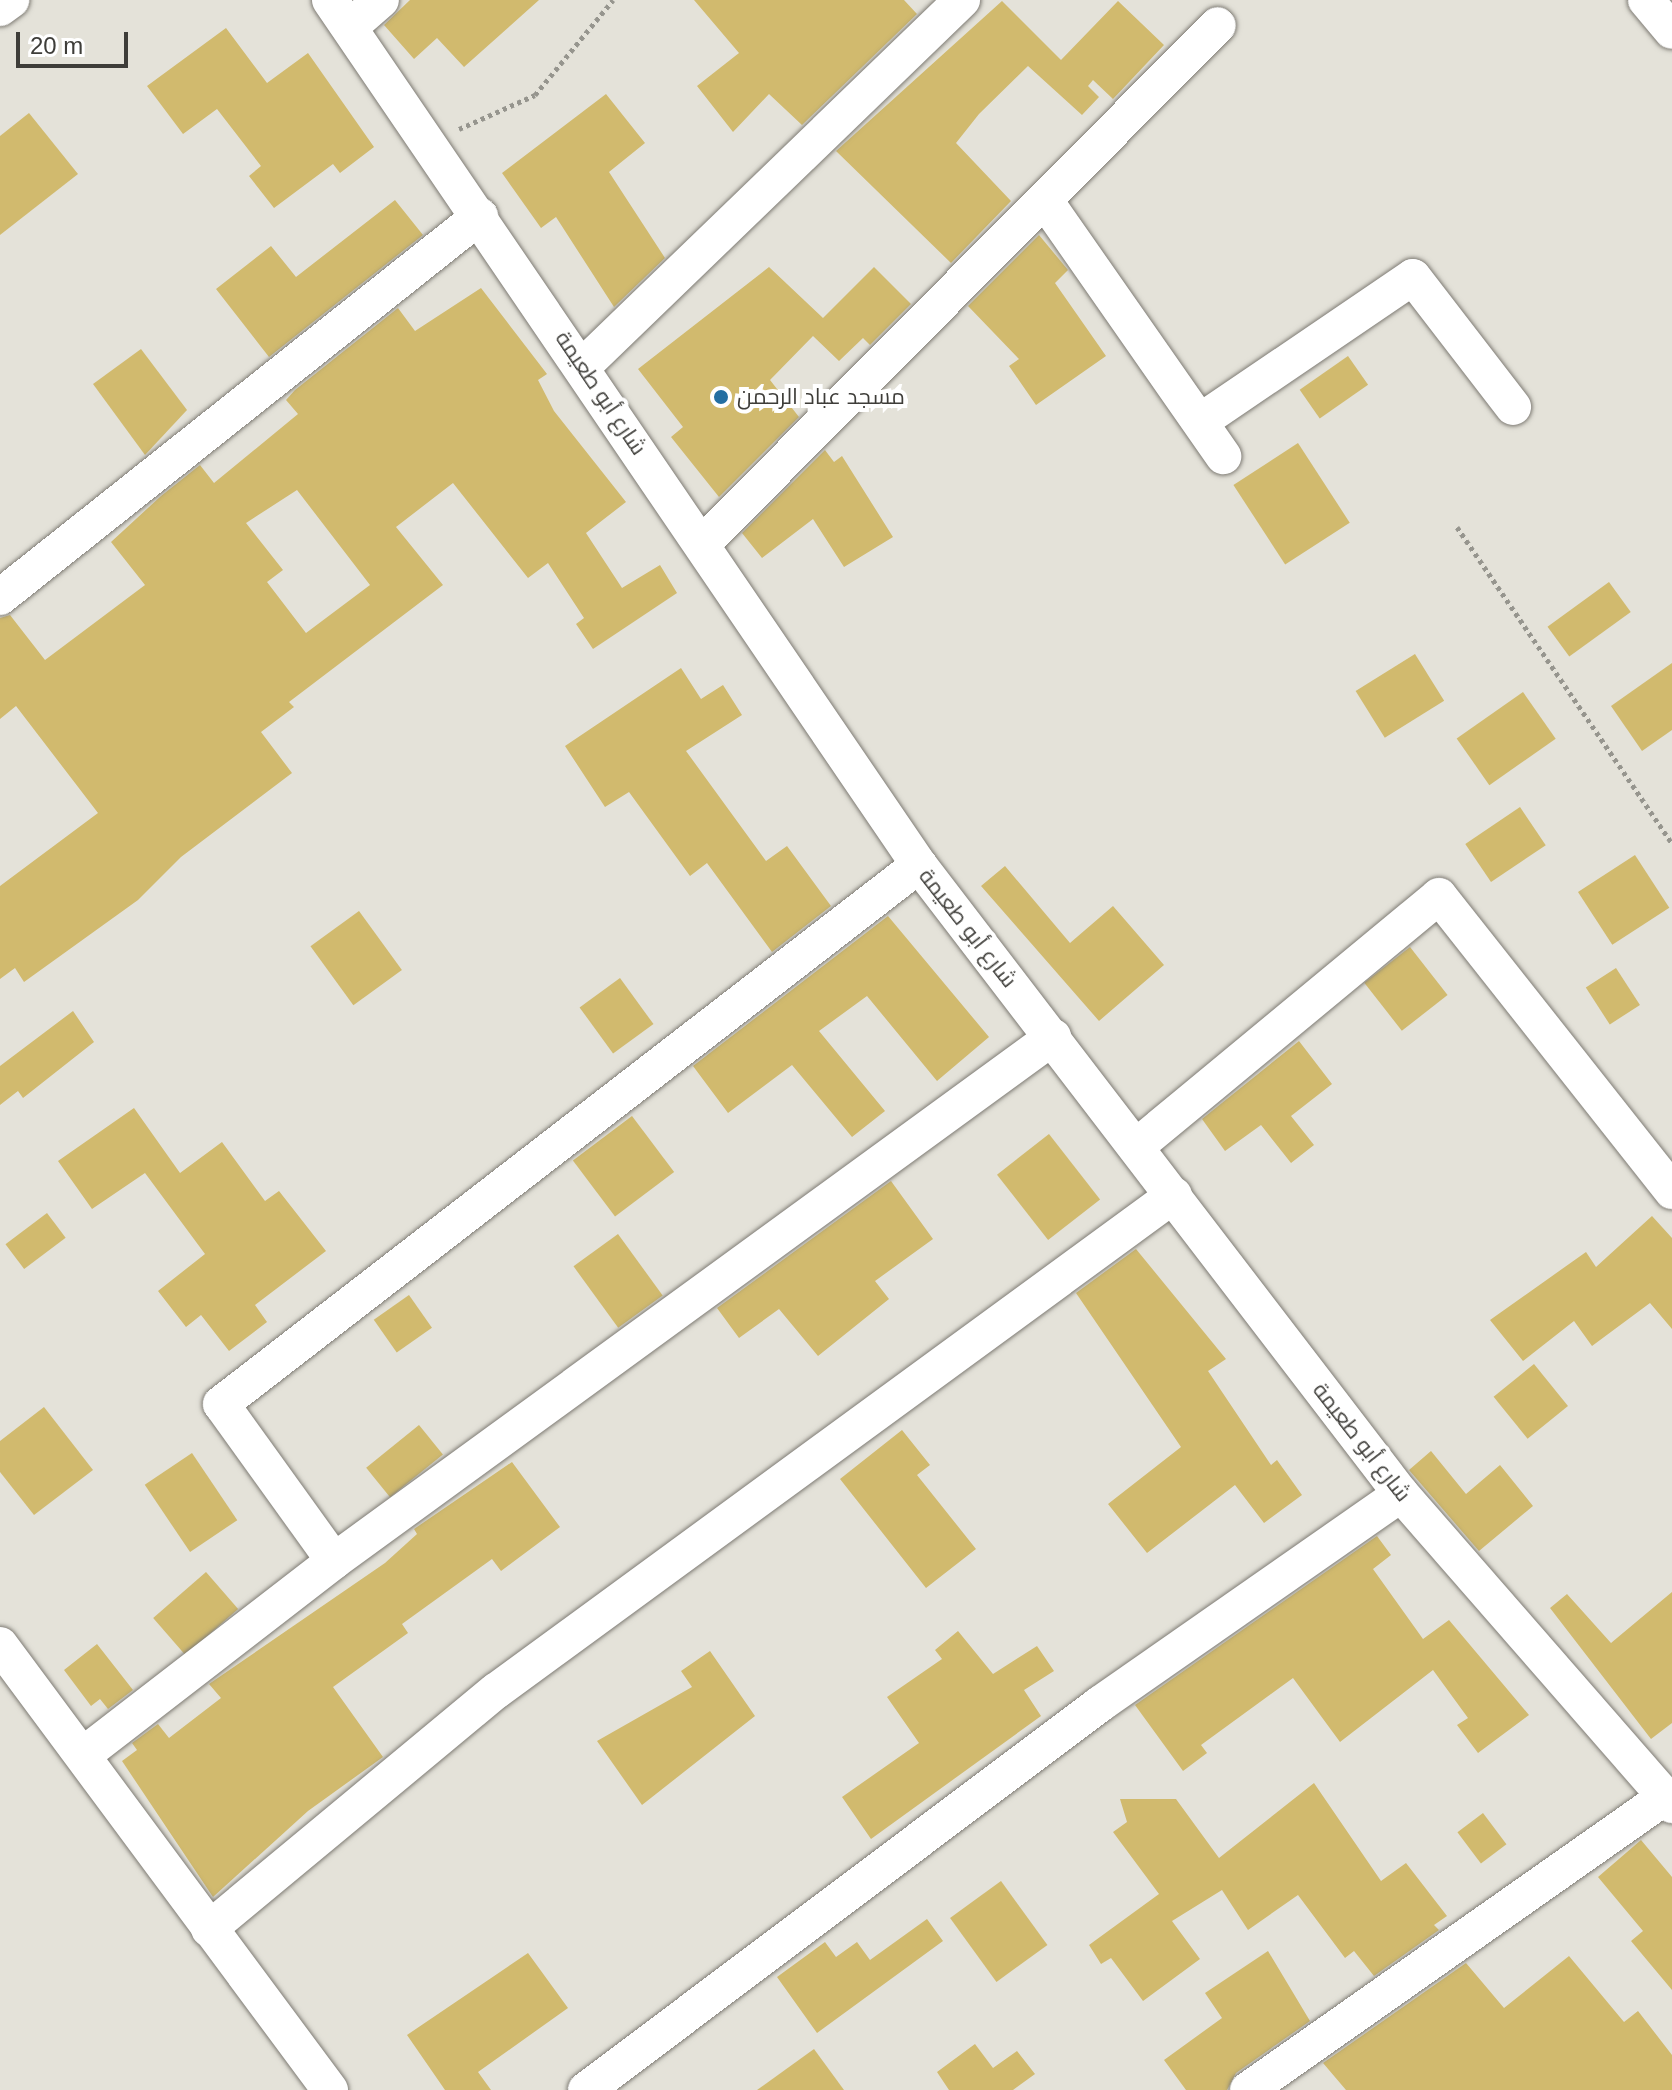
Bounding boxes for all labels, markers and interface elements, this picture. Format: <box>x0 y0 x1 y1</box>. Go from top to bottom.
scale bar <box>20 16 132 66</box>
text: 20 m <box>30 32 83 59</box>
street label: شارع أبو طعيمة <box>550 326 652 460</box>
place label: مسجد عباد الرحمن <box>737 384 905 410</box>
marker: مسجد عباد الرحمن <box>712 388 730 406</box>
street label: شارع أبو طعيمة <box>913 863 1023 993</box>
street label: شارع أبو طعيمة <box>1307 1377 1417 1507</box>

